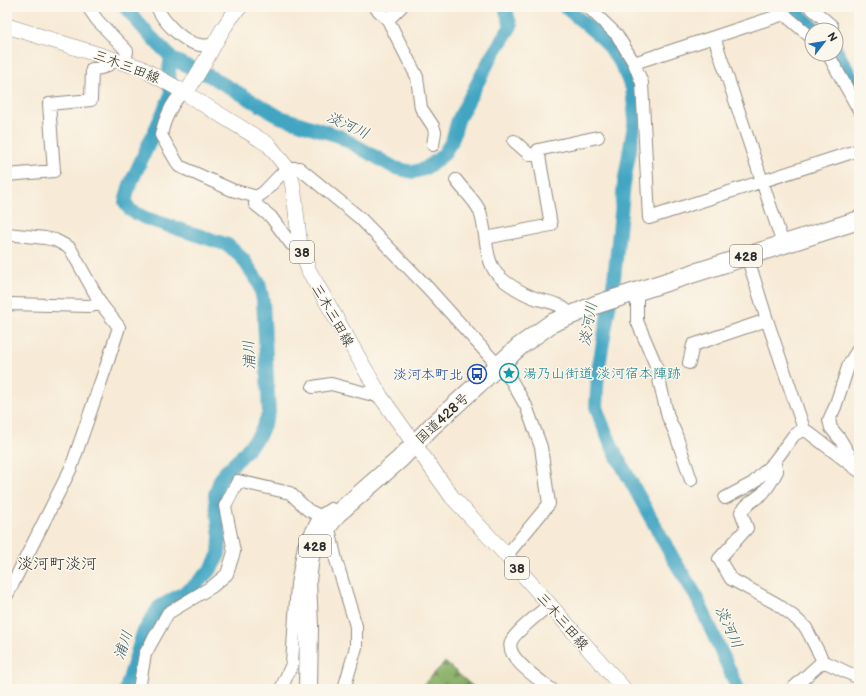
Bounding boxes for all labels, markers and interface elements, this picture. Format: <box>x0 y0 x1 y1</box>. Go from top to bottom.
north arrow <box>804 22 844 62</box>
text: N <box>824 30 840 44</box>
street label: 三木三田線 <box>91 46 163 87</box>
water label: 淡河川 <box>323 107 372 144</box>
road number: 38 <box>290 241 314 263</box>
road number: 428 <box>730 245 762 267</box>
street label: 三木三田線 <box>308 281 357 350</box>
water label: 淡河川 <box>575 300 602 348</box>
water label: 浦川 <box>239 339 260 370</box>
place icon: 湯乃山街道 淡河宿本陣跡 <box>498 362 520 384</box>
bus stop icon: 淡河本町北 <box>466 363 488 385</box>
place label: 湯乃山街道 淡河宿本陣跡 <box>523 365 681 382</box>
place label: 淡河本町北 <box>393 366 463 383</box>
street label: 国道428号 <box>412 389 473 447</box>
road number: 428 <box>299 535 331 557</box>
district label: 淡河町淡河 <box>17 555 97 574</box>
road number: 38 <box>505 557 529 579</box>
street label: 三木三田線 <box>533 589 592 653</box>
water label: 淡河川 <box>711 603 746 652</box>
water label: 浦川 <box>110 628 137 662</box>

